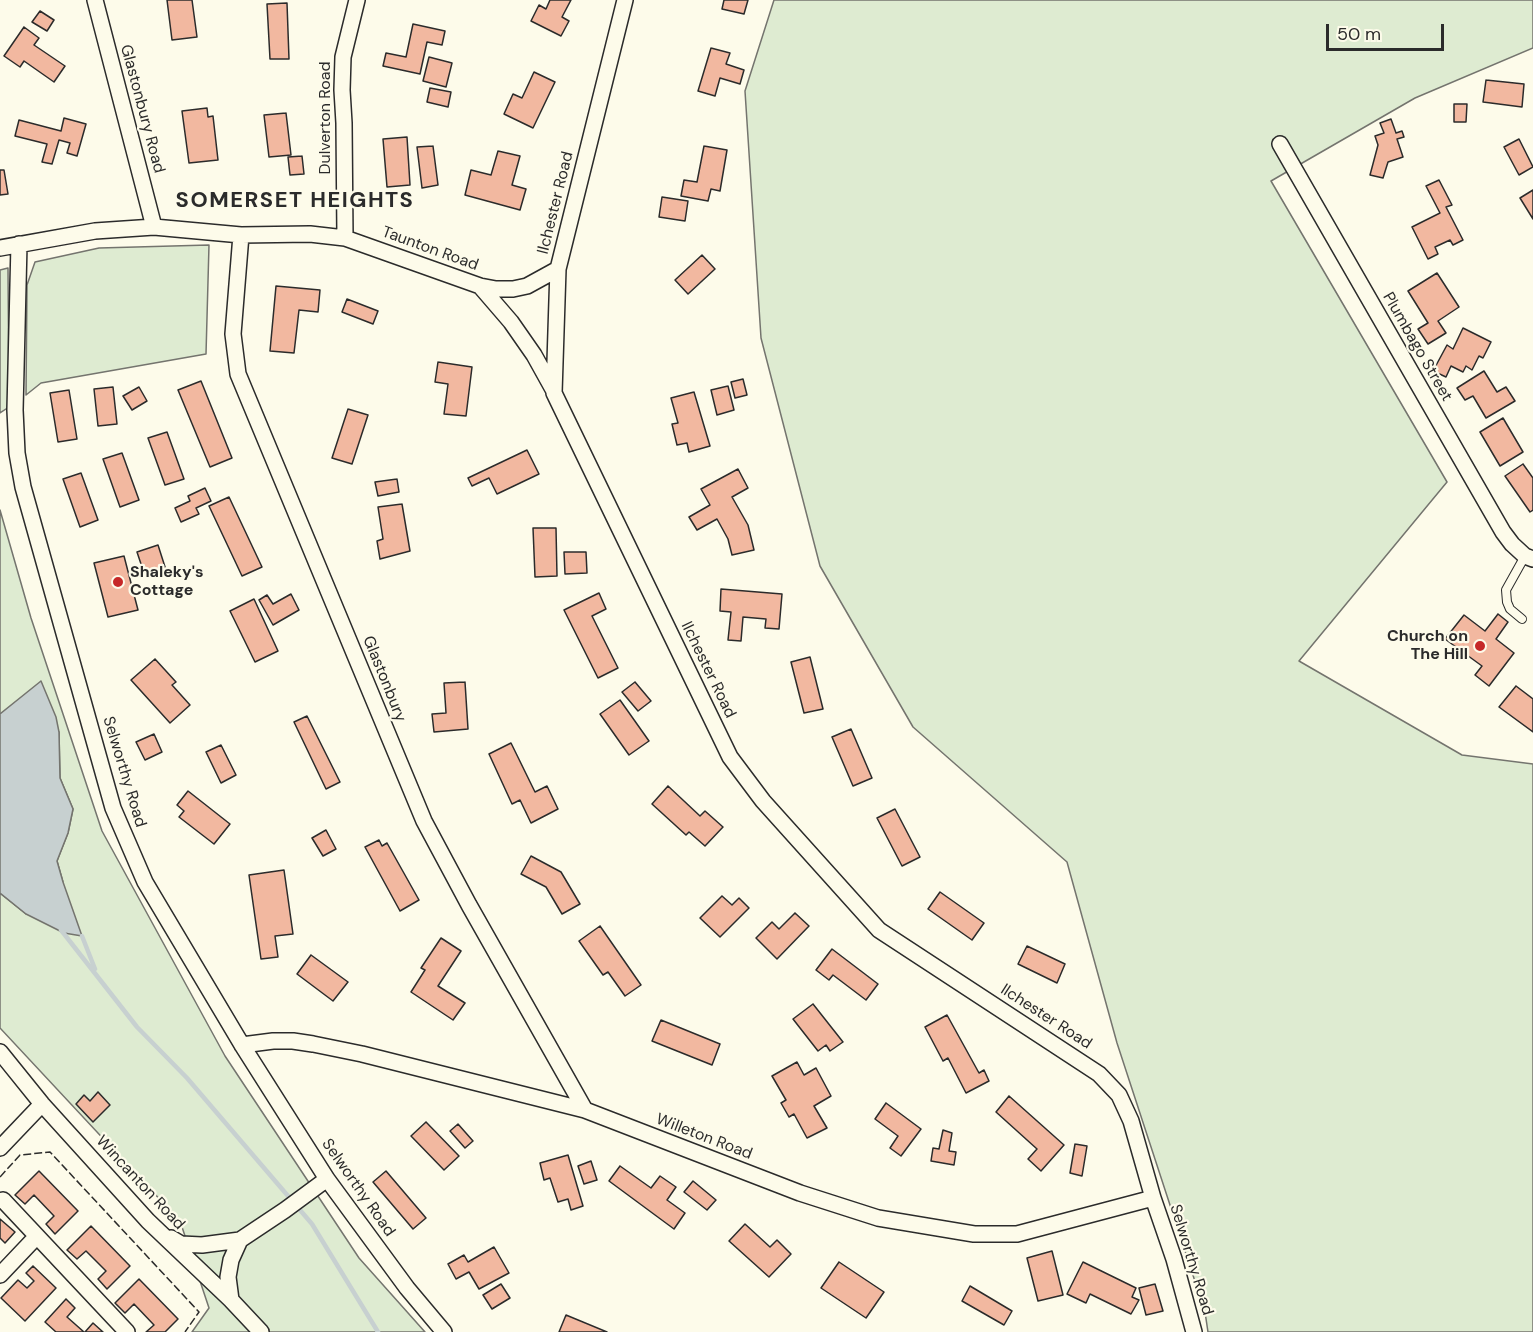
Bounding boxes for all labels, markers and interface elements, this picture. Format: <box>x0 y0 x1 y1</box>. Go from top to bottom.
scale bar <box>1329 12 1448 50</box>
text: 50 m <box>1337 22 1381 46</box>
street label: Glastonbury Road <box>116 43 168 175</box>
street label: Dulverton Road <box>316 61 336 175</box>
street label: Ilchester Road <box>534 150 578 256</box>
district label: SOMERSET HEIGHTS <box>176 188 414 214</box>
street label: Taunton Road <box>379 223 481 275</box>
street label: Plumbago Street <box>1378 289 1456 405</box>
place label: Shaleky's Cottage <box>130 563 203 601</box>
marker: Shaleky's Cottage <box>111 575 125 589</box>
street label: Ilchester Road <box>676 619 740 721</box>
place label: Church on The Hill <box>1387 627 1468 665</box>
street label: Glastonbury <box>358 633 410 725</box>
marker: Church on The Hill <box>1473 639 1487 653</box>
street label: Selworthy Road <box>98 714 150 830</box>
street label: Ilchester Road <box>997 980 1095 1054</box>
street label: Willeton Road <box>653 1110 755 1164</box>
street label: Wincanton Road <box>91 1132 189 1234</box>
street label: Selworthy Road <box>317 1135 399 1241</box>
street label: Selworthy Road <box>1165 1202 1217 1318</box>

